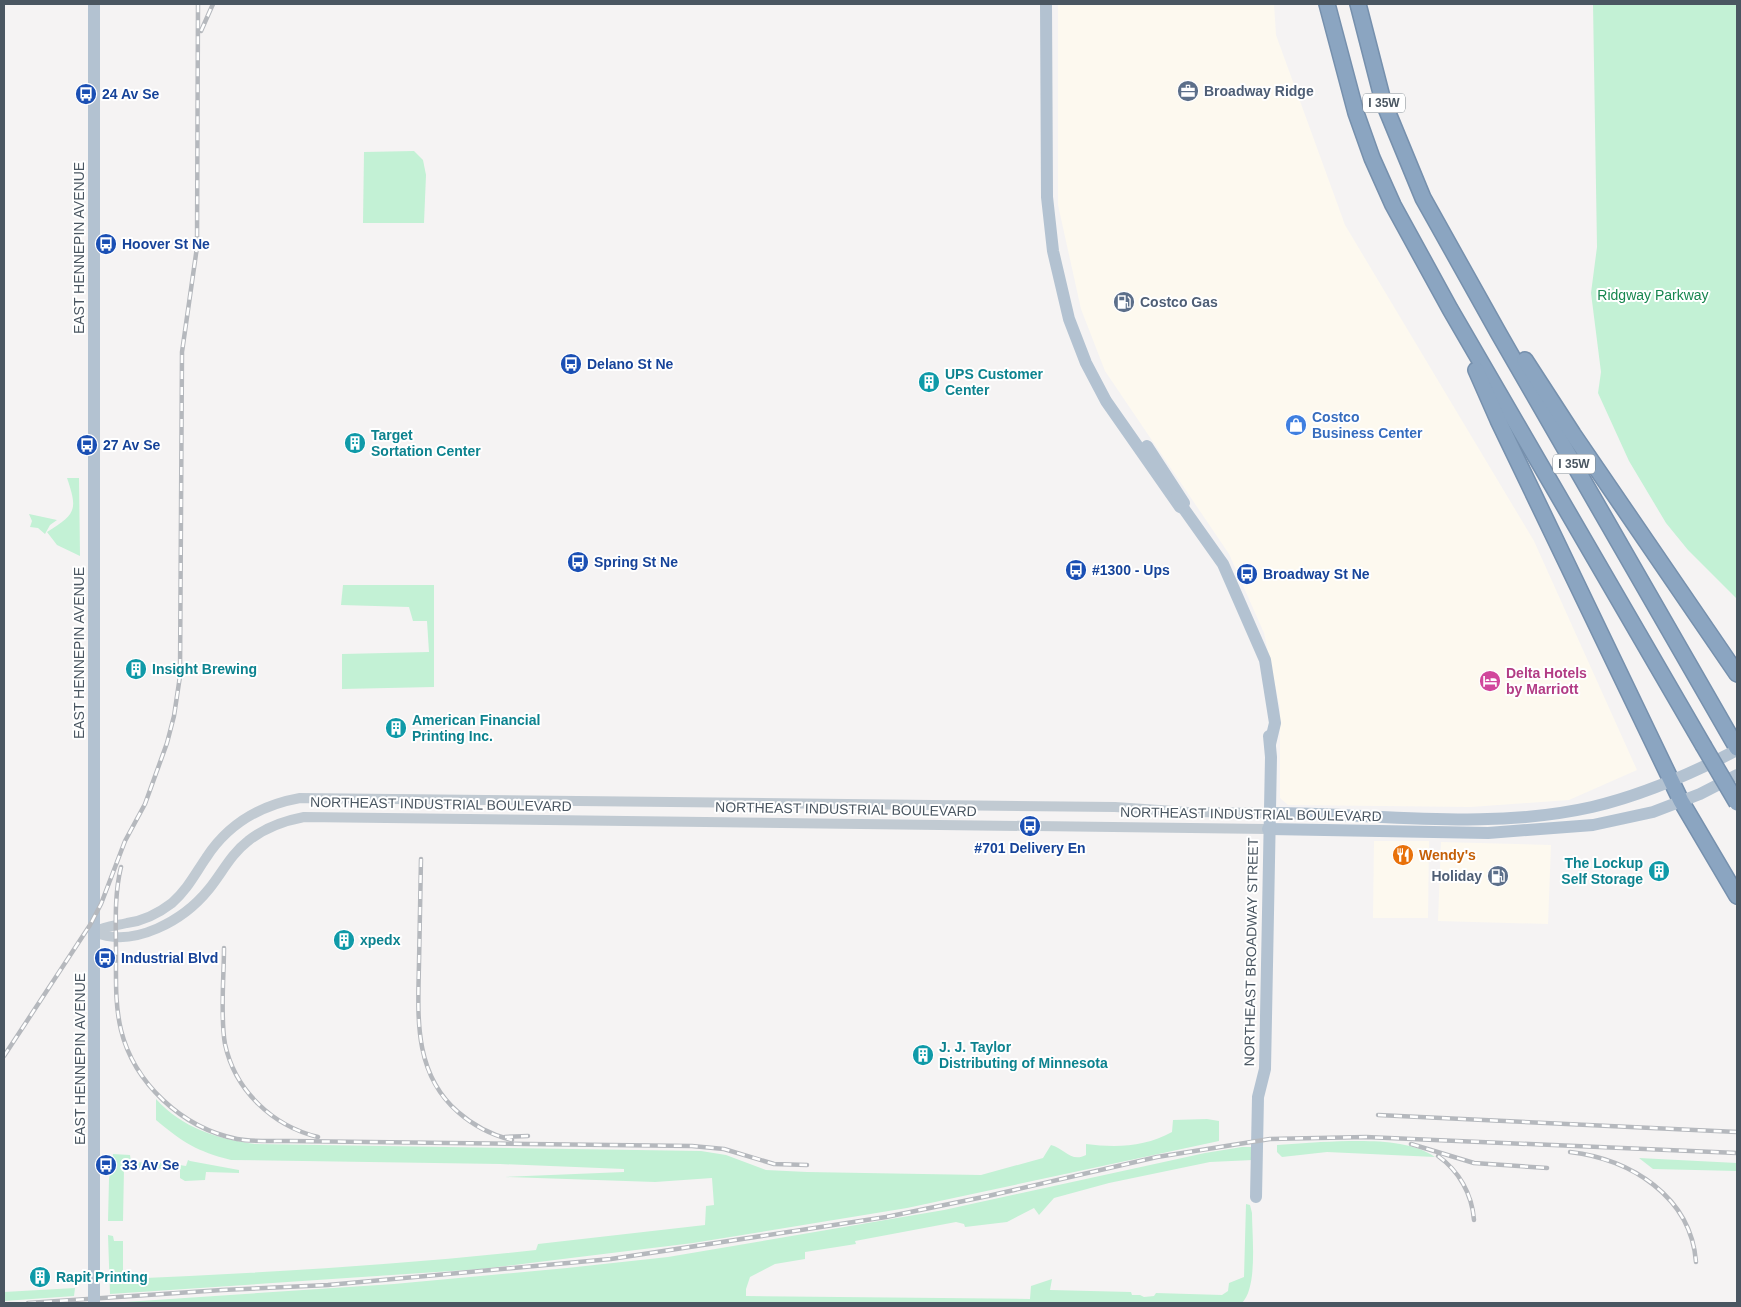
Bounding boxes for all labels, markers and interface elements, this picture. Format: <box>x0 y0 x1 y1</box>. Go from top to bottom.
office icon: Broadway Ridge <box>1176 79 1200 103</box>
bus stop icon: 24 Av Se <box>74 82 98 106</box>
place label: Broadway Ridge <box>1204 83 1314 99</box>
place label: 24 Av Se <box>102 86 160 102</box>
road number: I 35W <box>1363 94 1405 112</box>
street label: EAST HENNEPIN AVENUE <box>71 162 87 334</box>
bus stop icon: Hoover St Ne <box>94 232 118 256</box>
place label: Hoover St Ne <box>122 236 210 252</box>
park label: Ridgway Parkway <box>1597 287 1709 303</box>
fuel station icon: Costco Gas <box>1112 290 1136 314</box>
place label: Costco Gas <box>1140 294 1218 310</box>
bus stop icon: Delano St Ne <box>559 352 583 376</box>
place label: Delano St Ne <box>587 356 674 372</box>
place label: UPS Customer Center <box>945 366 1044 398</box>
building icon: UPS Customer Center <box>917 370 941 394</box>
place label: Costco Business Center <box>1312 409 1423 441</box>
shop icon: Costco Business Center <box>1284 413 1308 437</box>
place label: Target Sortation Center <box>371 427 481 459</box>
building icon: Target Sortation Center <box>343 431 367 455</box>
bus stop icon: 27 Av Se <box>75 433 99 457</box>
place label: 27 Av Se <box>103 437 161 453</box>
road number: I 35W <box>1553 454 1595 474</box>
bus stop icon: Spring St Ne <box>566 550 590 574</box>
place label: Spring St Ne <box>594 554 678 570</box>
bus stop icon: #1300 - Ups <box>1064 558 1088 582</box>
place label: #1300 - Ups <box>1092 562 1170 578</box>
bus stop icon: Broadway St Ne <box>1235 562 1259 586</box>
place label: Broadway St Ne <box>1263 566 1370 582</box>
street label: EAST HENNEPIN AVENUE <box>71 567 87 739</box>
building icon: Insight Brewing <box>124 657 148 681</box>
place label: Insight Brewing <box>152 661 257 677</box>
place label: Delta Hotels by Marriott <box>1506 665 1587 697</box>
hotel icon: Delta Hotels by Marriott <box>1478 669 1502 693</box>
place label: American Financial Printing Inc. <box>412 712 540 744</box>
building icon: American Financial Printing Inc. <box>384 716 408 740</box>
street label: NORTHEAST INDUSTRIAL BOULEVARD <box>310 794 572 814</box>
street label: NORTHEAST INDUSTRIAL BOULEVARD <box>715 799 977 819</box>
street label: NORTHEAST INDUSTRIAL BOULEVARD <box>1120 804 1382 824</box>
bus stop icon: #701 Delivery En <box>1018 814 1042 838</box>
street label: NORTHEAST BROADWAY STREET <box>1241 837 1261 1066</box>
place label: #701 Delivery En <box>974 840 1086 856</box>
restaurant icon: Wendy's <box>1391 843 1415 867</box>
place label: Wendy's <box>1419 847 1476 863</box>
place label: The Lockup Self Storage <box>1561 855 1643 887</box>
building icon: The Lockup Self Storage <box>1647 859 1671 883</box>
fuel station icon: Holiday <box>1486 864 1510 888</box>
place label: Holiday <box>1431 868 1482 884</box>
building icon: xpedx <box>332 928 356 952</box>
place label: xpedx <box>360 932 401 948</box>
bus stop icon: Industrial Blvd <box>93 946 117 970</box>
place label: Industrial Blvd <box>121 950 218 966</box>
street label: EAST HENNEPIN AVENUE <box>72 973 88 1145</box>
place label: J. J. Taylor Distributing of Minnesota <box>939 1039 1108 1071</box>
building icon: J. J. Taylor Distributing of Minnesota <box>911 1043 935 1067</box>
bus stop icon: 33 Av Se <box>94 1153 118 1177</box>
place label: 33 Av Se <box>122 1157 180 1173</box>
building icon: Rapit Printing <box>28 1265 52 1289</box>
place label: Rapit Printing <box>56 1269 148 1285</box>

